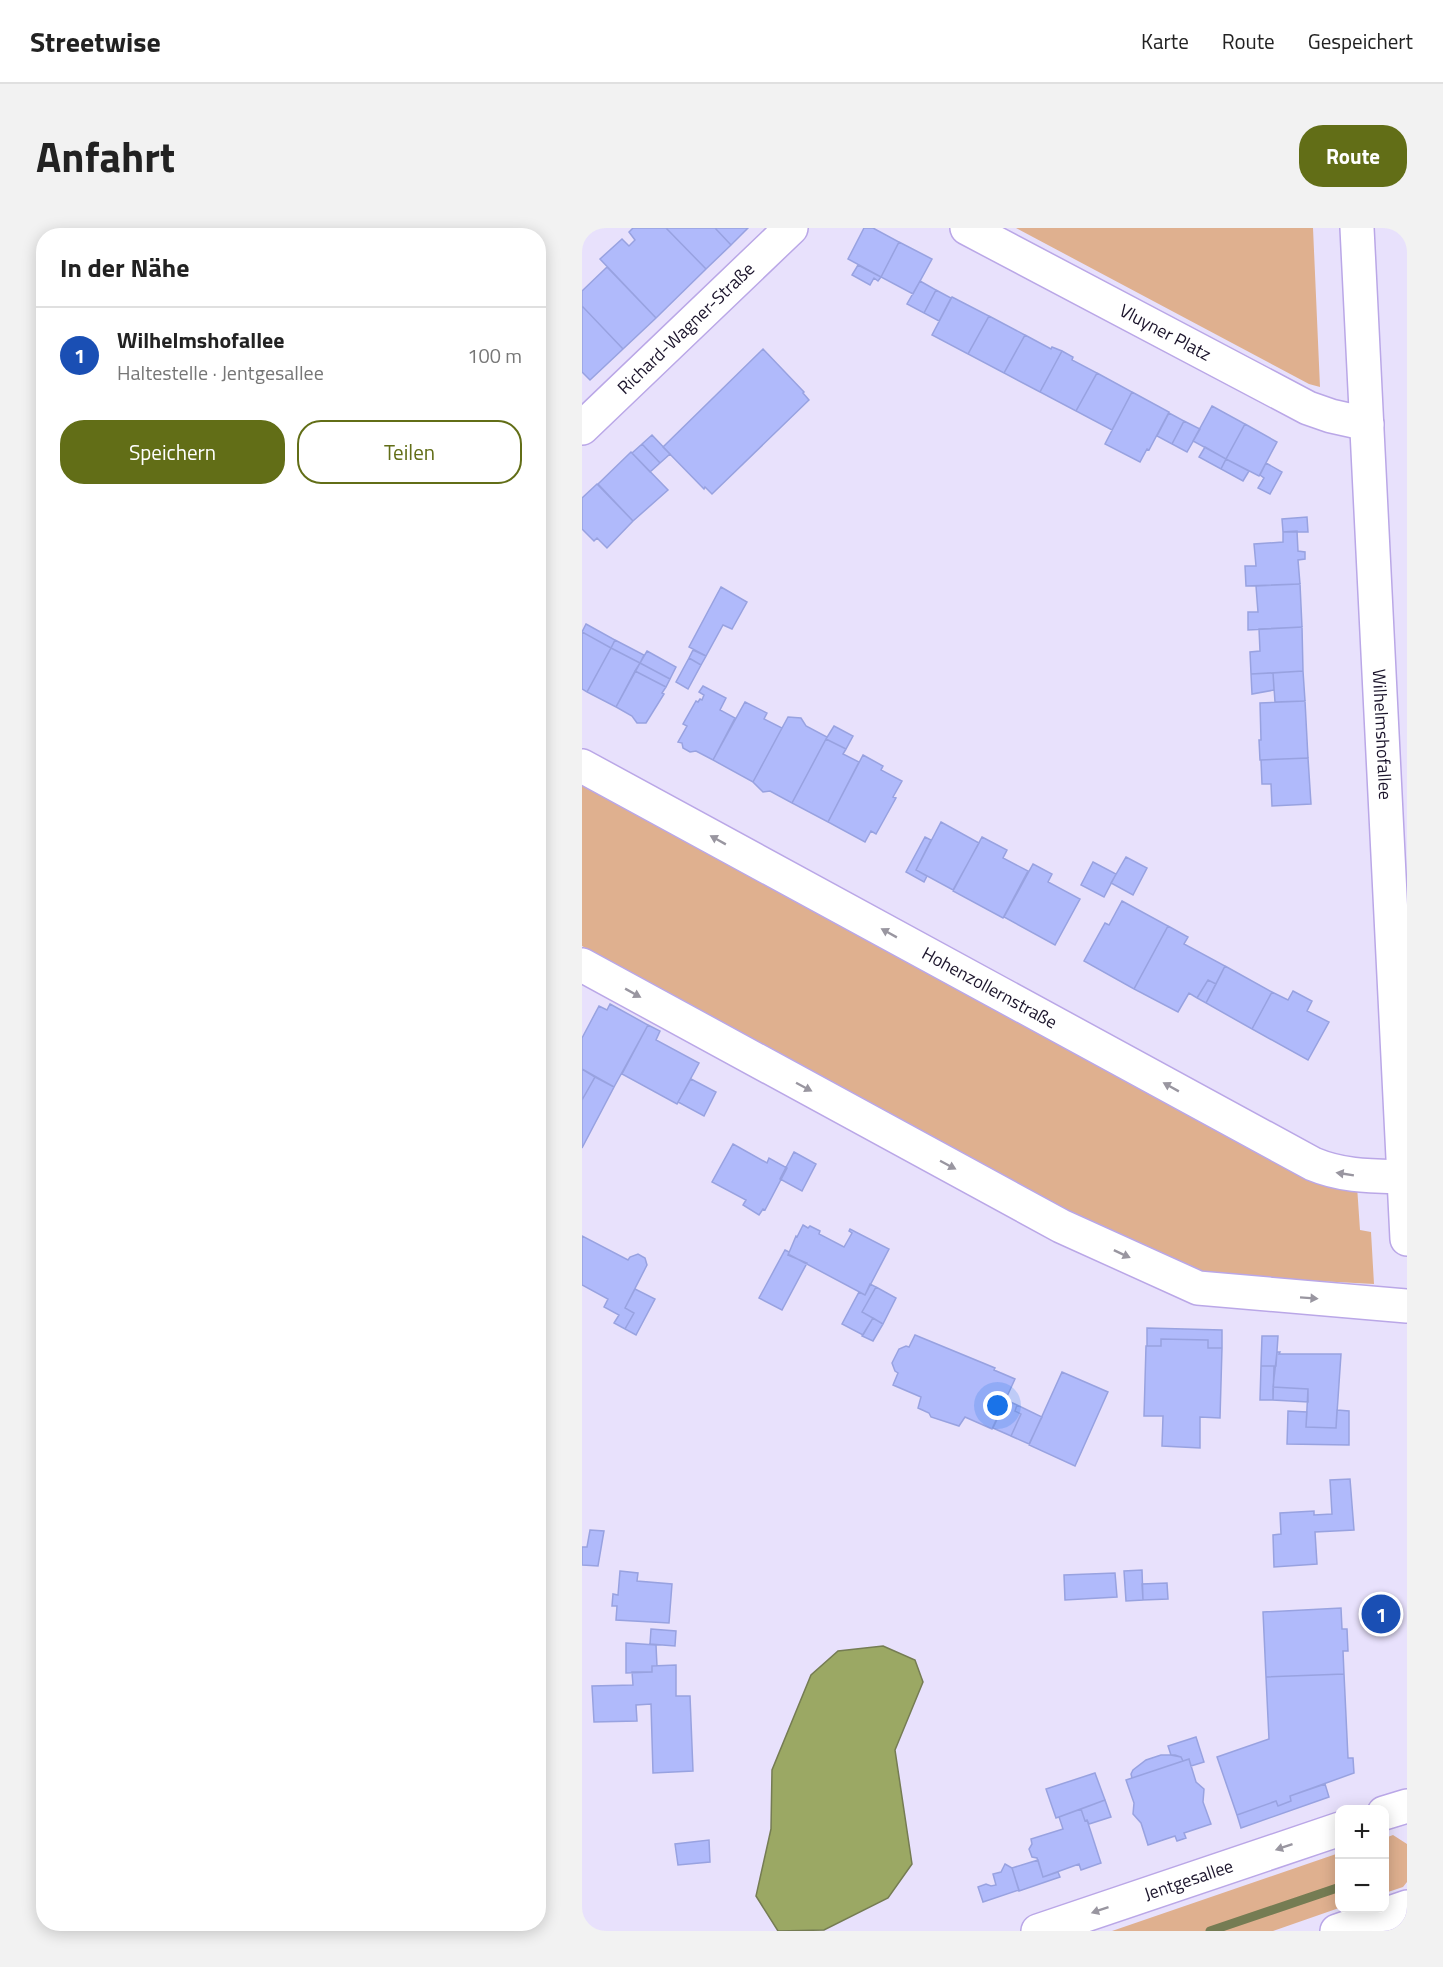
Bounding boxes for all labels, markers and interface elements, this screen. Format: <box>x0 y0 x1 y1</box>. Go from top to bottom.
text: Streetwise <box>30 20 161 63</box>
text: Karte <box>1141 25 1189 57</box>
text: Route <box>1222 25 1275 57</box>
text: Gespeichert <box>1308 25 1413 57</box>
text: Anfahrt <box>36 124 175 188</box>
button: Route <box>1299 125 1407 187</box>
text: In der Nähe <box>60 248 189 287</box>
street label: Richard-Wagner-Straße <box>611 256 760 400</box>
street label: Vluyner Platz <box>1115 297 1216 367</box>
text: Wilhelmshofallee <box>117 323 285 357</box>
text: 1 <box>74 340 85 371</box>
text: 100 m <box>467 340 522 371</box>
text: Haltestelle · Jentgesallee <box>117 357 324 388</box>
button: Speichern <box>60 420 285 484</box>
button: Teilen <box>297 420 522 484</box>
street label: Wilhelmshofallee <box>1366 668 1399 801</box>
one-way arrow <box>709 835 726 845</box>
one-way arrow <box>880 928 897 938</box>
street label: Hohenzollernstraße <box>917 940 1062 1035</box>
one-way arrow <box>625 988 642 998</box>
one-way arrow <box>796 1082 813 1092</box>
one-way arrow <box>1162 1082 1179 1092</box>
one-way arrow <box>940 1160 957 1170</box>
one-way arrow <box>1335 1169 1354 1178</box>
one-way arrow <box>1113 1249 1130 1258</box>
one-way arrow <box>1299 1293 1318 1302</box>
your location <box>983 1391 1012 1420</box>
pin: 1 <box>1362 1592 1400 1636</box>
map controls <box>1335 1805 1389 1913</box>
button: + <box>1335 1805 1389 1859</box>
one-way arrow <box>1275 1843 1293 1853</box>
street label: Jentgesallee <box>1140 1852 1237 1907</box>
button: − <box>1335 1859 1389 1913</box>
one-way arrow <box>1090 1906 1108 1916</box>

